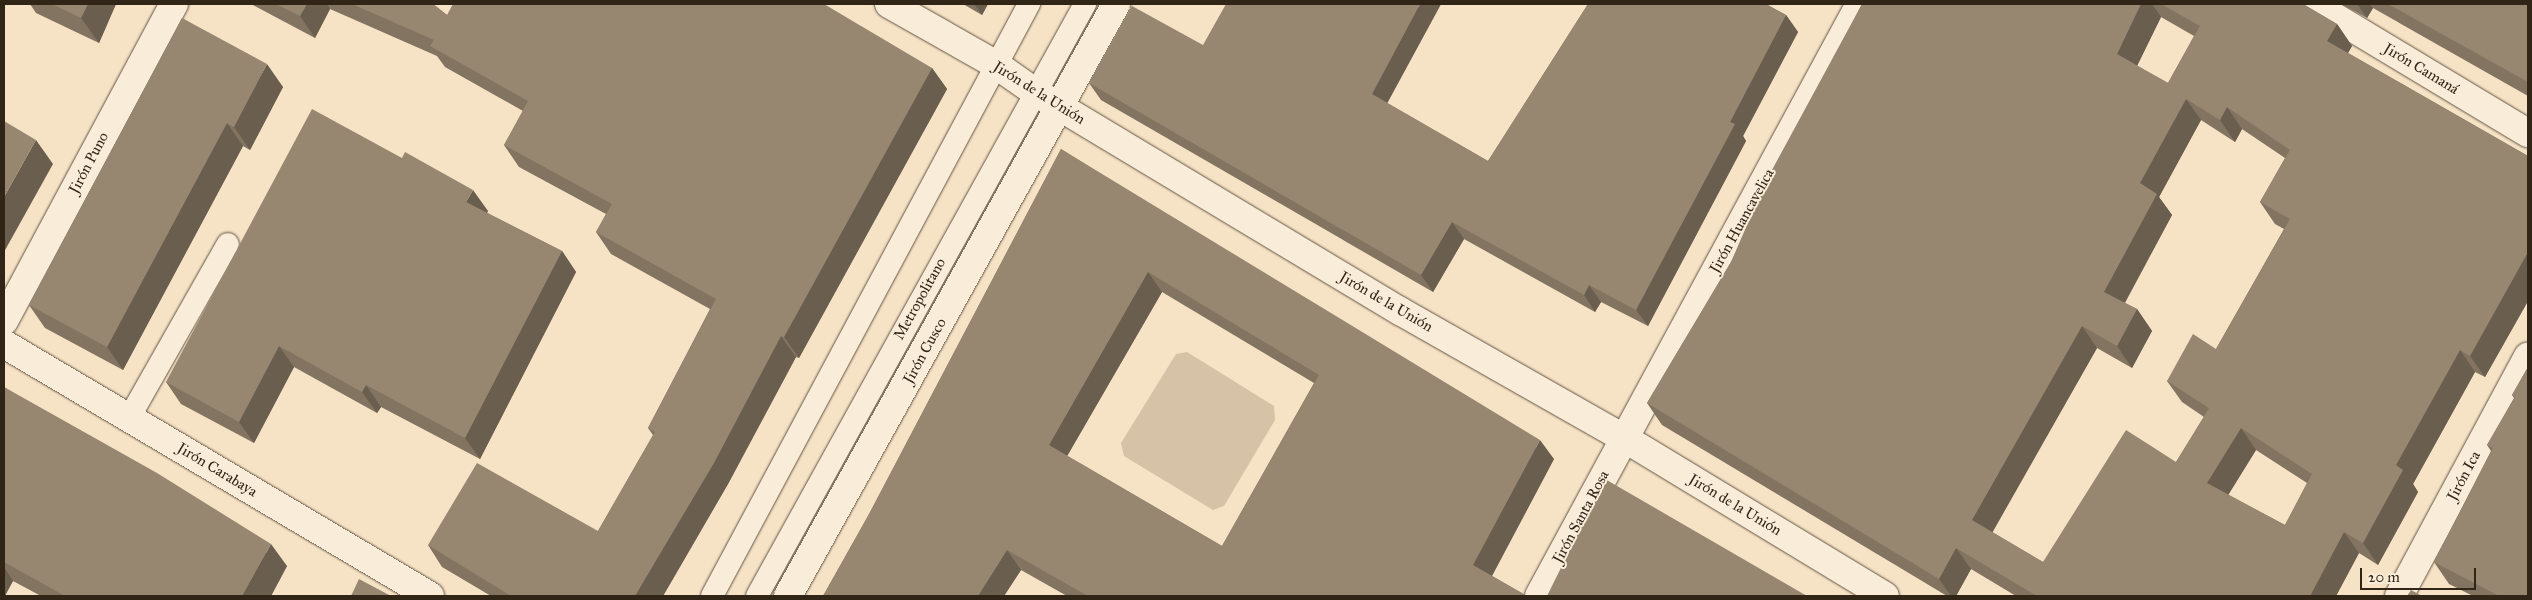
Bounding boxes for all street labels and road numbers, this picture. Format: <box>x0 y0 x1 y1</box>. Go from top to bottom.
street label: Jirón Camaná <box>2380 39 2462 99</box>
street label: Jirón de la Unión <box>990 58 1088 128</box>
street label: Jirón Puno <box>65 129 113 197</box>
street label: Jirón Huancavelica <box>1706 166 1778 276</box>
street label: Metropolitano <box>890 255 950 343</box>
street label: Jirón de la Unión <box>1336 268 1436 336</box>
street label: Jirón Cusco <box>900 315 950 387</box>
street label: Jirón Carabaya <box>174 439 260 501</box>
street label: Jirón Ica <box>2443 448 2485 504</box>
street label: Jirón Santa Rosa <box>1549 468 1613 566</box>
street label: Jirón de la Unión <box>1685 470 1785 540</box>

